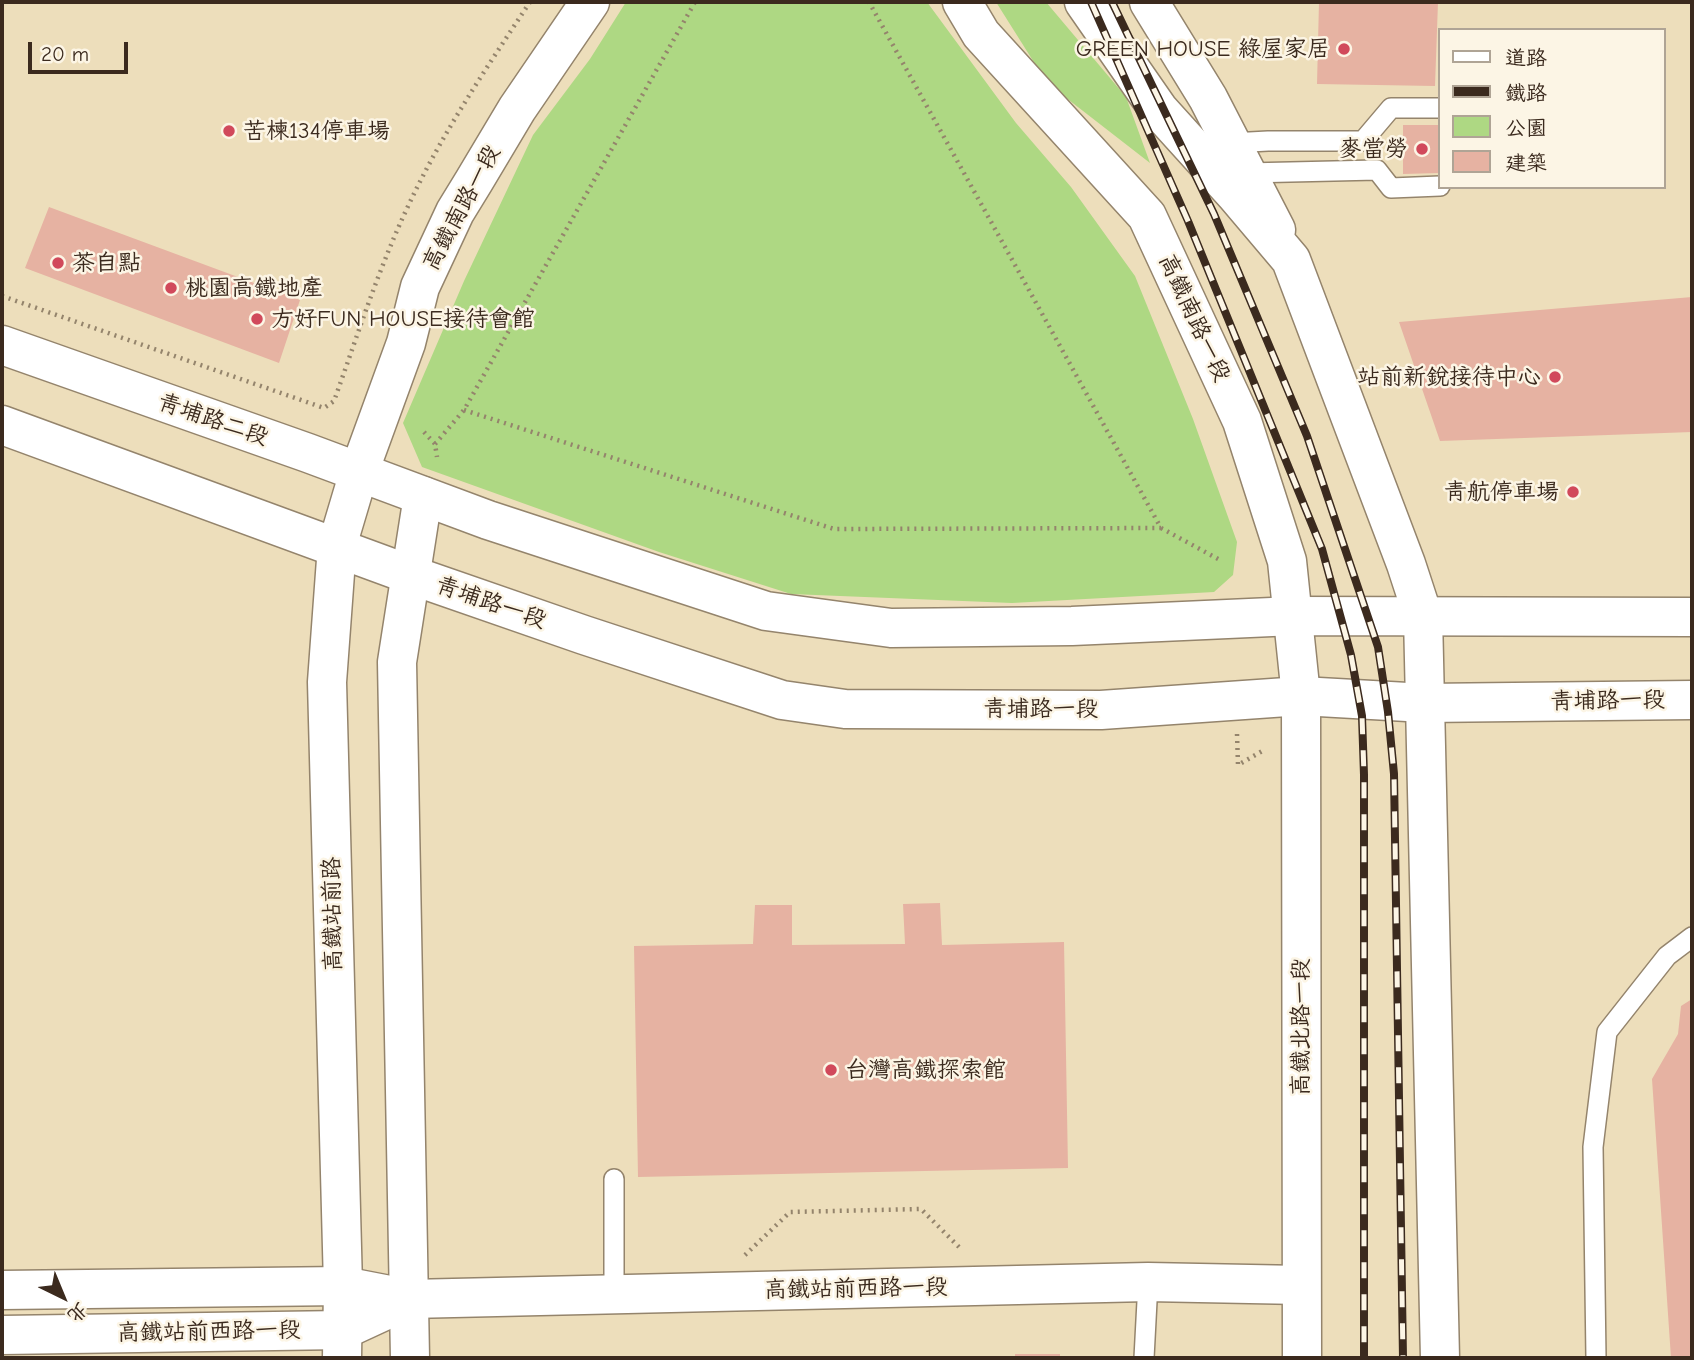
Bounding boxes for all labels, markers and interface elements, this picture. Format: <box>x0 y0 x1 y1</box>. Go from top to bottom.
scale bar <box>32 28 131 72</box>
legend <box>1438 28 1666 189</box>
place label: GREEN HOUSE 綠屋家居 <box>1076 35 1330 63</box>
marker: GREEN HOUSE 綠屋家居 <box>1336 41 1352 57</box>
text: 20 m <box>41 42 89 66</box>
text: 道路 <box>1505 46 1547 70</box>
text: 鐵路 <box>1505 81 1547 105</box>
text: 公園 <box>1505 116 1547 140</box>
place label: 苦楝134停車場 <box>243 117 390 145</box>
marker: 苦楝134停車場 <box>221 123 237 139</box>
place label: 麥當勞 <box>1339 135 1408 163</box>
street label: 高鐵南路一段 <box>417 141 507 275</box>
marker: 麥當勞 <box>1414 141 1430 157</box>
text: 建築 <box>1505 151 1547 175</box>
place label: 茶自點 <box>72 249 141 277</box>
street label: 高鐵南路一段 <box>1152 250 1236 386</box>
marker: 茶自點 <box>50 255 66 271</box>
place label: 桃園高鐵地產 <box>185 274 323 302</box>
marker: 桃園高鐵地產 <box>163 280 179 296</box>
place label: 方好FUN HOUSE接待會館 <box>271 305 535 333</box>
marker: 方好FUN HOUSE接待會館 <box>249 311 265 327</box>
place label: 站前新銳接待中心 <box>1357 363 1541 391</box>
marker: 站前新銳接待中心 <box>1547 369 1563 385</box>
street label: 青埔路二段 <box>154 388 272 452</box>
place label: 青航停車場 <box>1444 478 1559 506</box>
marker: 青航停車場 <box>1565 484 1581 500</box>
street label: 青埔路一段 <box>432 571 550 635</box>
street label: 青埔路一段 <box>1550 686 1666 716</box>
street label: 青埔路一段 <box>984 695 1098 723</box>
street label: 高鐵站前路 <box>318 856 348 972</box>
street label: 高鐵北路一段 <box>1287 958 1315 1096</box>
place label: 台灣高鐵探索館 <box>845 1056 1006 1084</box>
marker: 台灣高鐵探索館 <box>823 1062 839 1078</box>
north arrow <box>28 1262 98 1332</box>
street label: 高鐵站前西路一段 <box>764 1274 948 1304</box>
text: 北 <box>63 1298 92 1327</box>
street label: 高鐵站前西路一段 <box>117 1317 301 1347</box>

